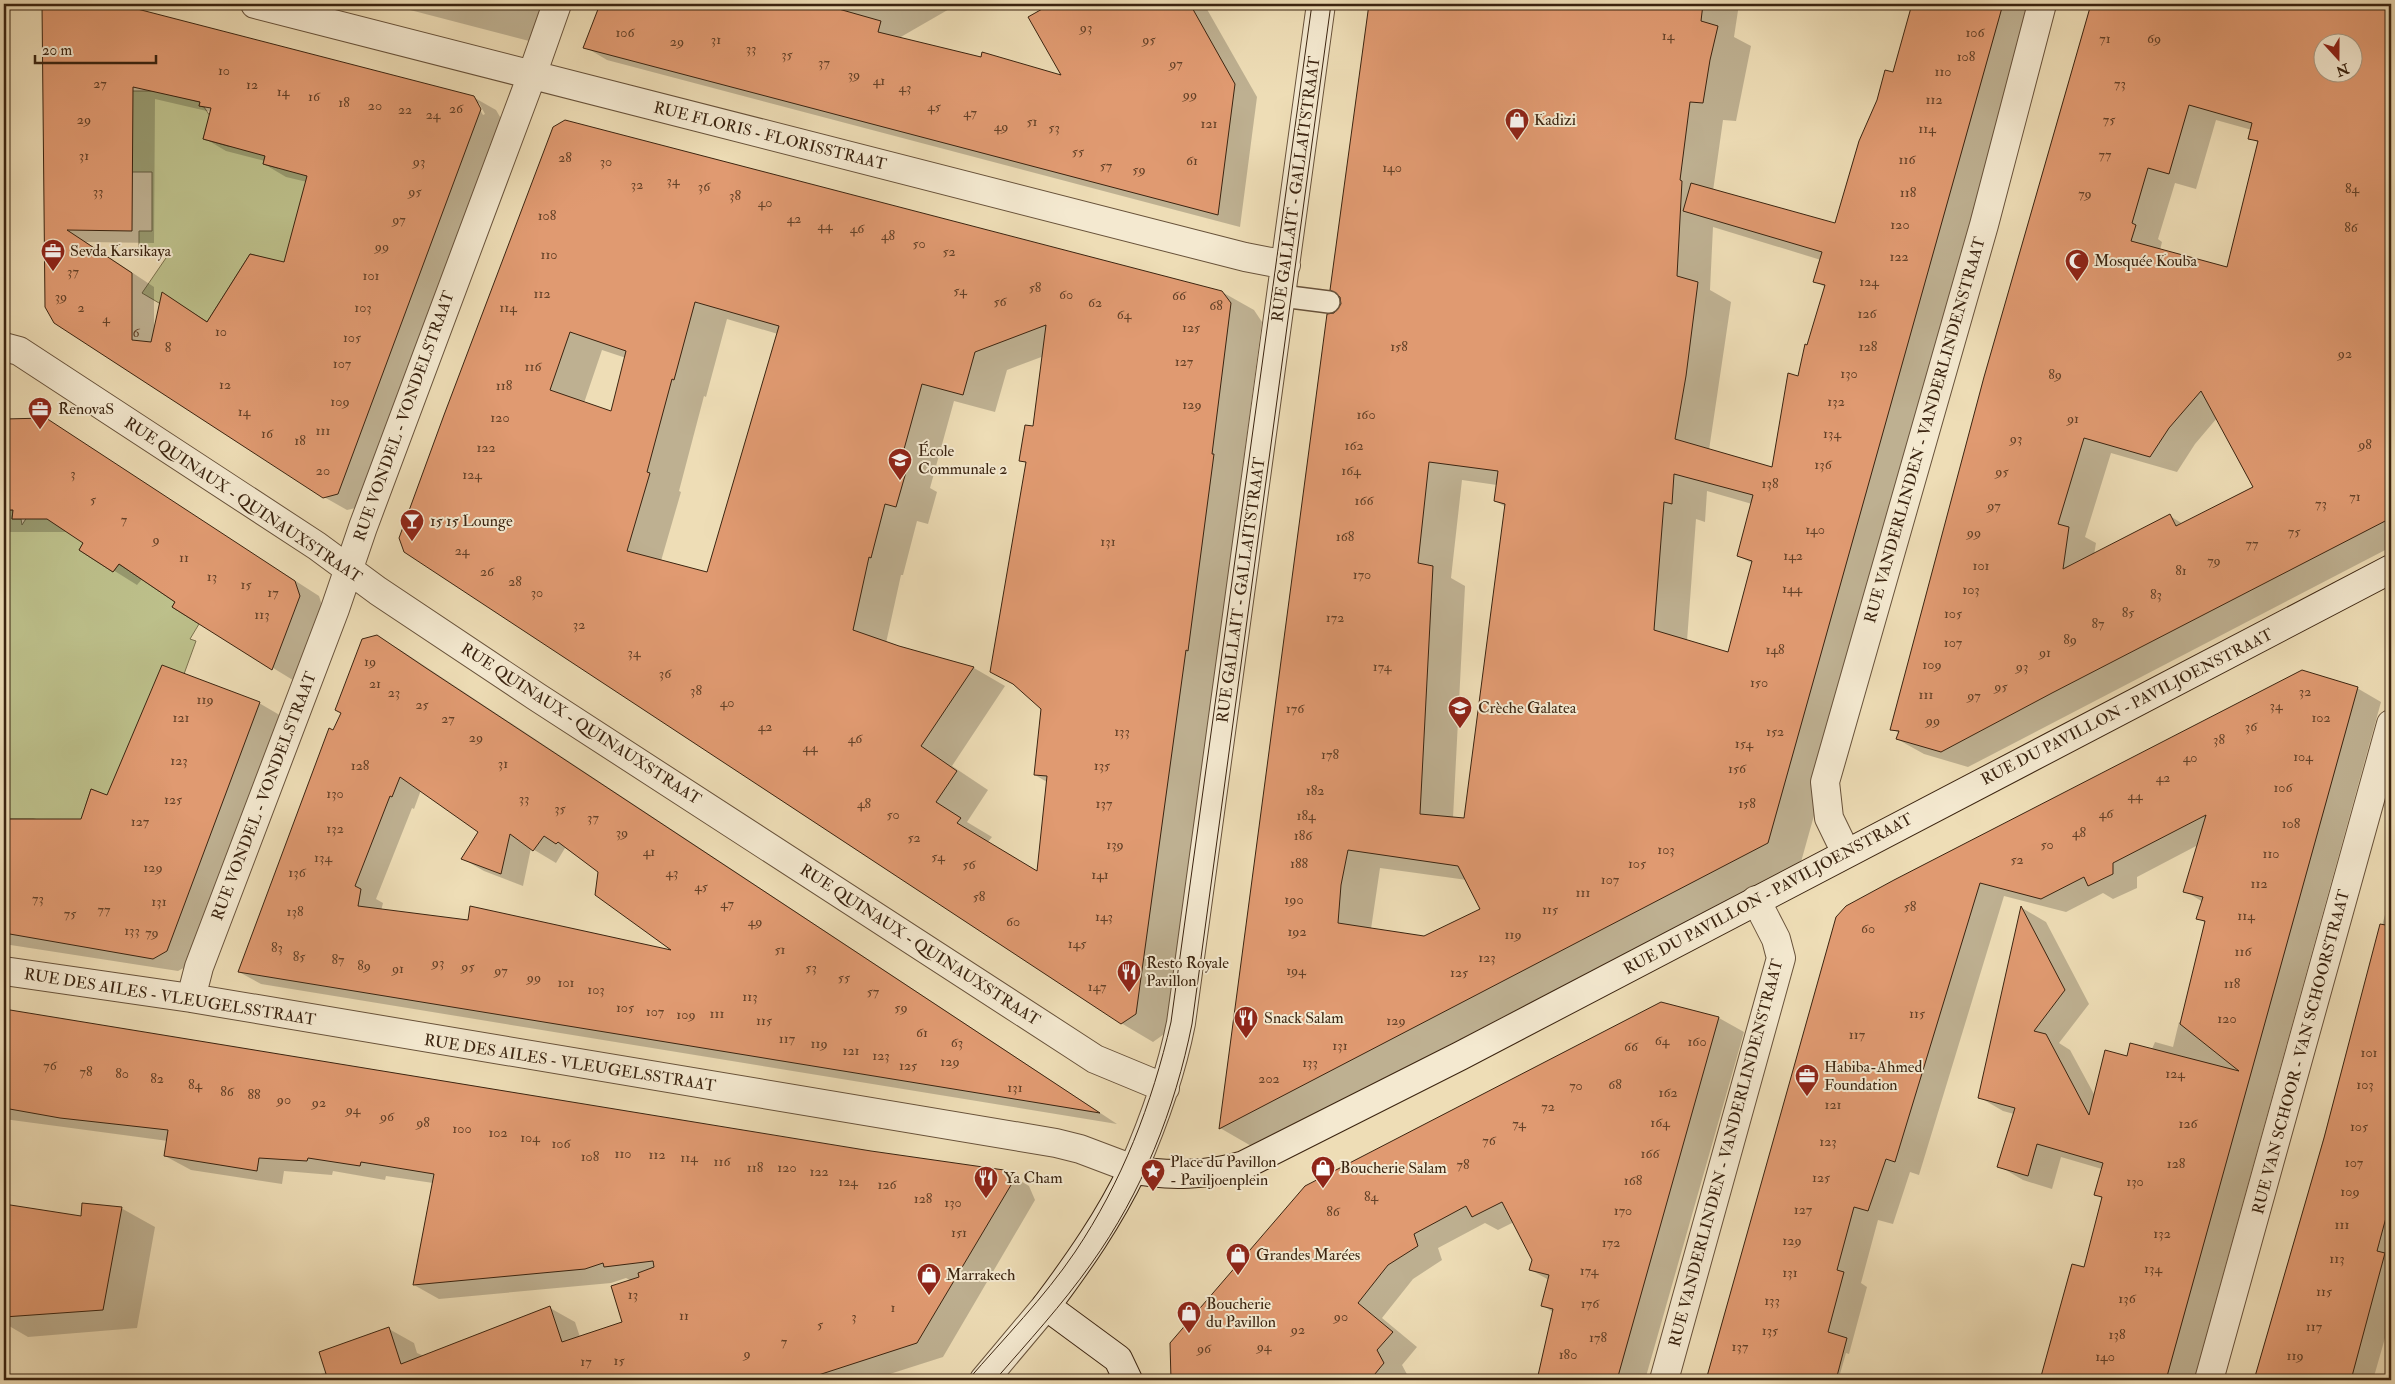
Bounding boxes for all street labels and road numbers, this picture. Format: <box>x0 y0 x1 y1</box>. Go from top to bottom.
street label: RUE GALLAIT - GALLAITSTRAAT <box>1267 55 1325 323</box>
street label: RUE FLORIS - FLORISSTRAAT <box>651 97 889 175</box>
street label: RUE VANDERLINDEN - VANDERLINDENSTRAAT <box>1860 235 1990 625</box>
street label: RUE VONDEL - VONDELSTRAAT <box>349 288 459 544</box>
street label: RUE QUINAUX - QUINAUXSTRAAT <box>120 413 366 587</box>
street label: RUE GALLAIT - GALLAITSTRAAT <box>1212 456 1270 724</box>
street label: RUE DU PAVILLON - PAVILJOENSTRAAT <box>1978 624 2277 791</box>
street label: RUE QUINAUX - QUINAUXSTRAAT <box>457 639 705 809</box>
street label: RUE VONDEL - VONDELSTRAAT <box>207 669 321 923</box>
street label: RUE DU PAVILLON - PAVILJOENSTRAAT <box>1620 809 1917 980</box>
street label: RUE QUINAUX - QUINAUXSTRAAT <box>796 860 1044 1030</box>
street label: RUE VAN SCHOOR - VAN SCHOORSTRAAT <box>2248 887 2354 1217</box>
street label: RUE VANDERLINDEN - VANDERLINDENSTRAAT <box>1664 957 1788 1349</box>
street label: RUE DES AILES - VLEUGELSSTRAAT <box>23 964 317 1030</box>
street label: RUE DES AILES - VLEUGELSSTRAAT <box>423 1030 717 1096</box>

